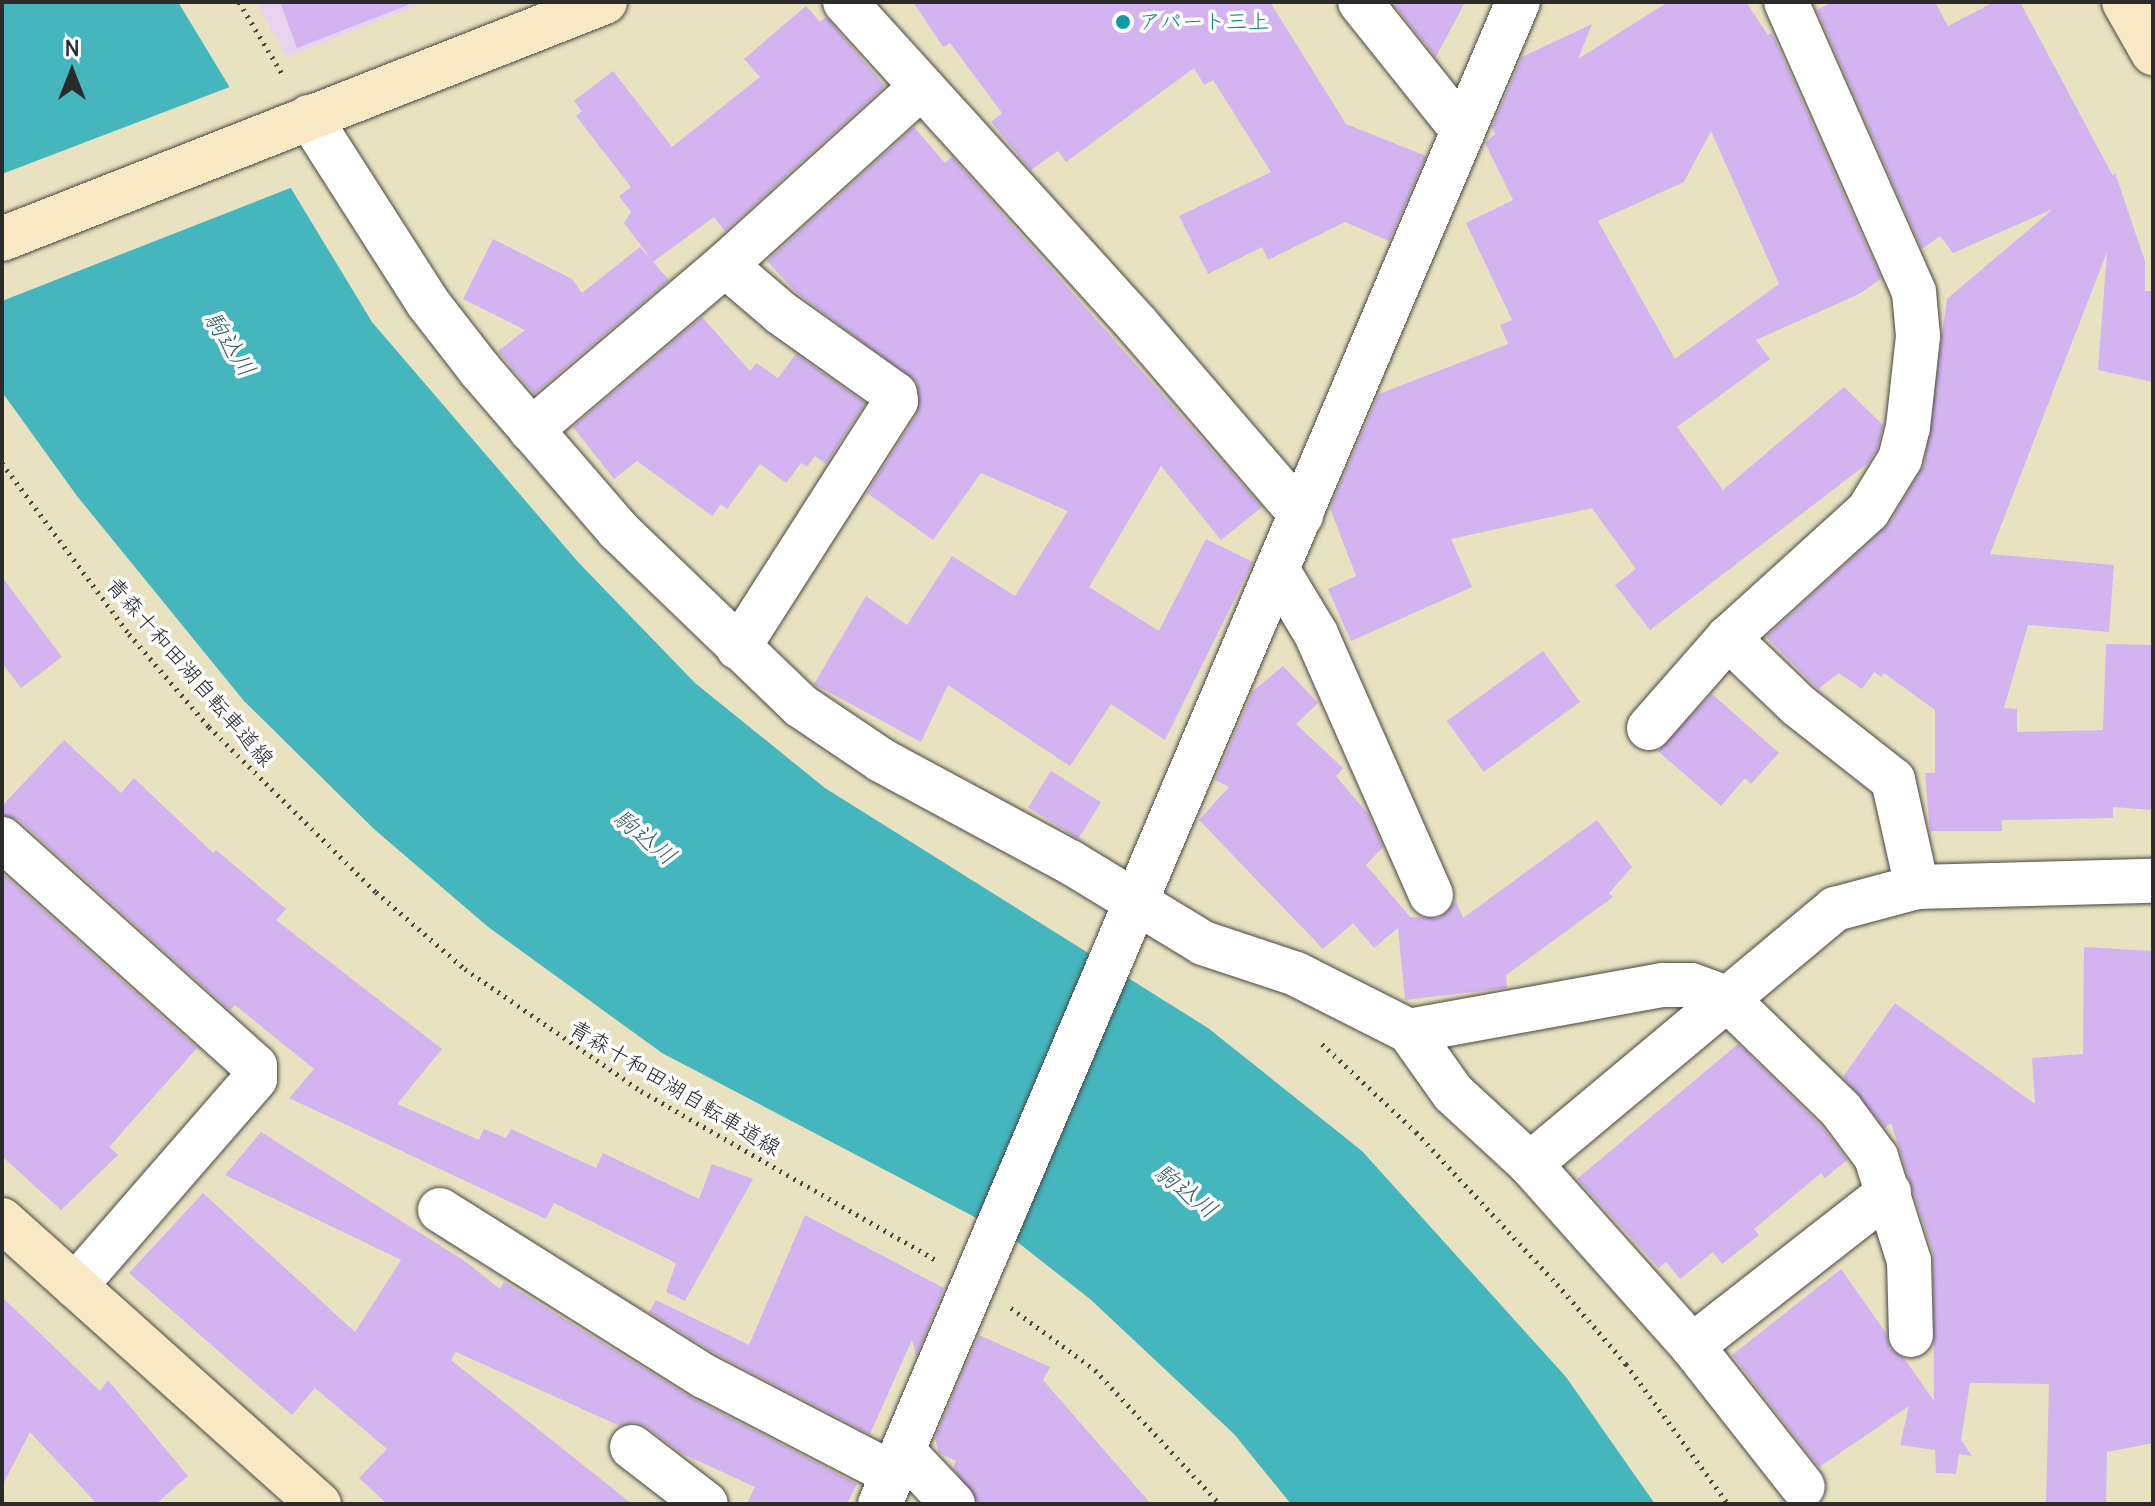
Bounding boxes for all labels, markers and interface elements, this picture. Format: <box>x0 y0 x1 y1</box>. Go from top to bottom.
place label: アパート三上 <box>1139 9 1271 35</box>
marker: アパート三上 <box>1114 13 1132 31</box>
north arrow <box>32 32 112 112</box>
text: N <box>64 34 80 62</box>
water label: 駒込川 <box>198 306 262 382</box>
street label: 青森十和田湖自転車道線 <box>101 572 279 772</box>
water label: 駒込川 <box>608 803 682 871</box>
street label: 青森十和田湖自転車道線 <box>564 1014 786 1162</box>
water label: 駒込川 <box>1149 1157 1223 1225</box>

